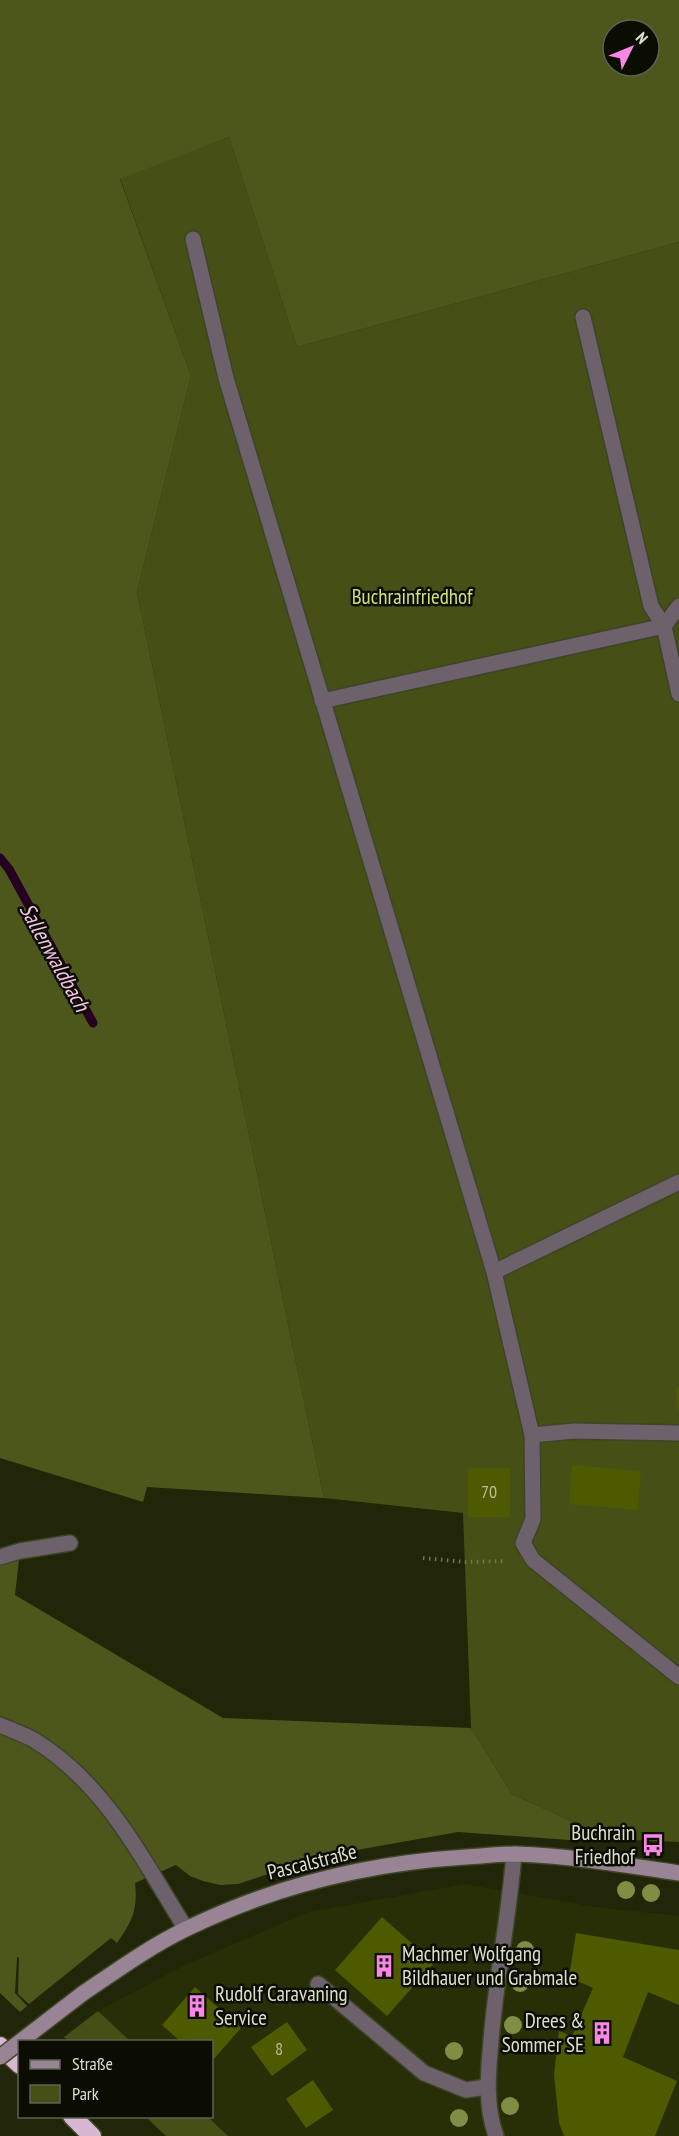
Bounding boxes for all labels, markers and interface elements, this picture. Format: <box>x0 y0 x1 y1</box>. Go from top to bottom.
north arrow <box>601 18 661 78</box>
text: N <box>632 28 652 48</box>
park label: Buchrainfriedhof <box>352 583 473 610</box>
water label: Sallenwaldbach <box>14 898 97 1017</box>
house number: 70 <box>481 1480 497 1503</box>
place label: Buchrain Friedhof <box>571 1819 636 1870</box>
bus stop icon: Buchrain Friedhof <box>640 1832 666 1858</box>
street label: Pascalstraße <box>264 1837 359 1886</box>
place label: Machmer Wolfgang Bildhauer und Grabmale <box>402 1940 577 1991</box>
building icon: Machmer Wolfgang Bildhauer und Grabmale <box>371 1953 397 1979</box>
place label: Rudolf Caravaning Service <box>215 1980 348 2031</box>
building icon: Rudolf Caravaning Service <box>184 1993 210 2019</box>
place label: Drees & Sommer SE <box>502 2007 584 2058</box>
building icon: Drees & Sommer SE <box>589 2020 615 2046</box>
house number: 8 <box>275 2037 283 2060</box>
legend <box>18 2040 213 2118</box>
text: Straße <box>72 2052 113 2075</box>
text: Park <box>72 2082 99 2105</box>

